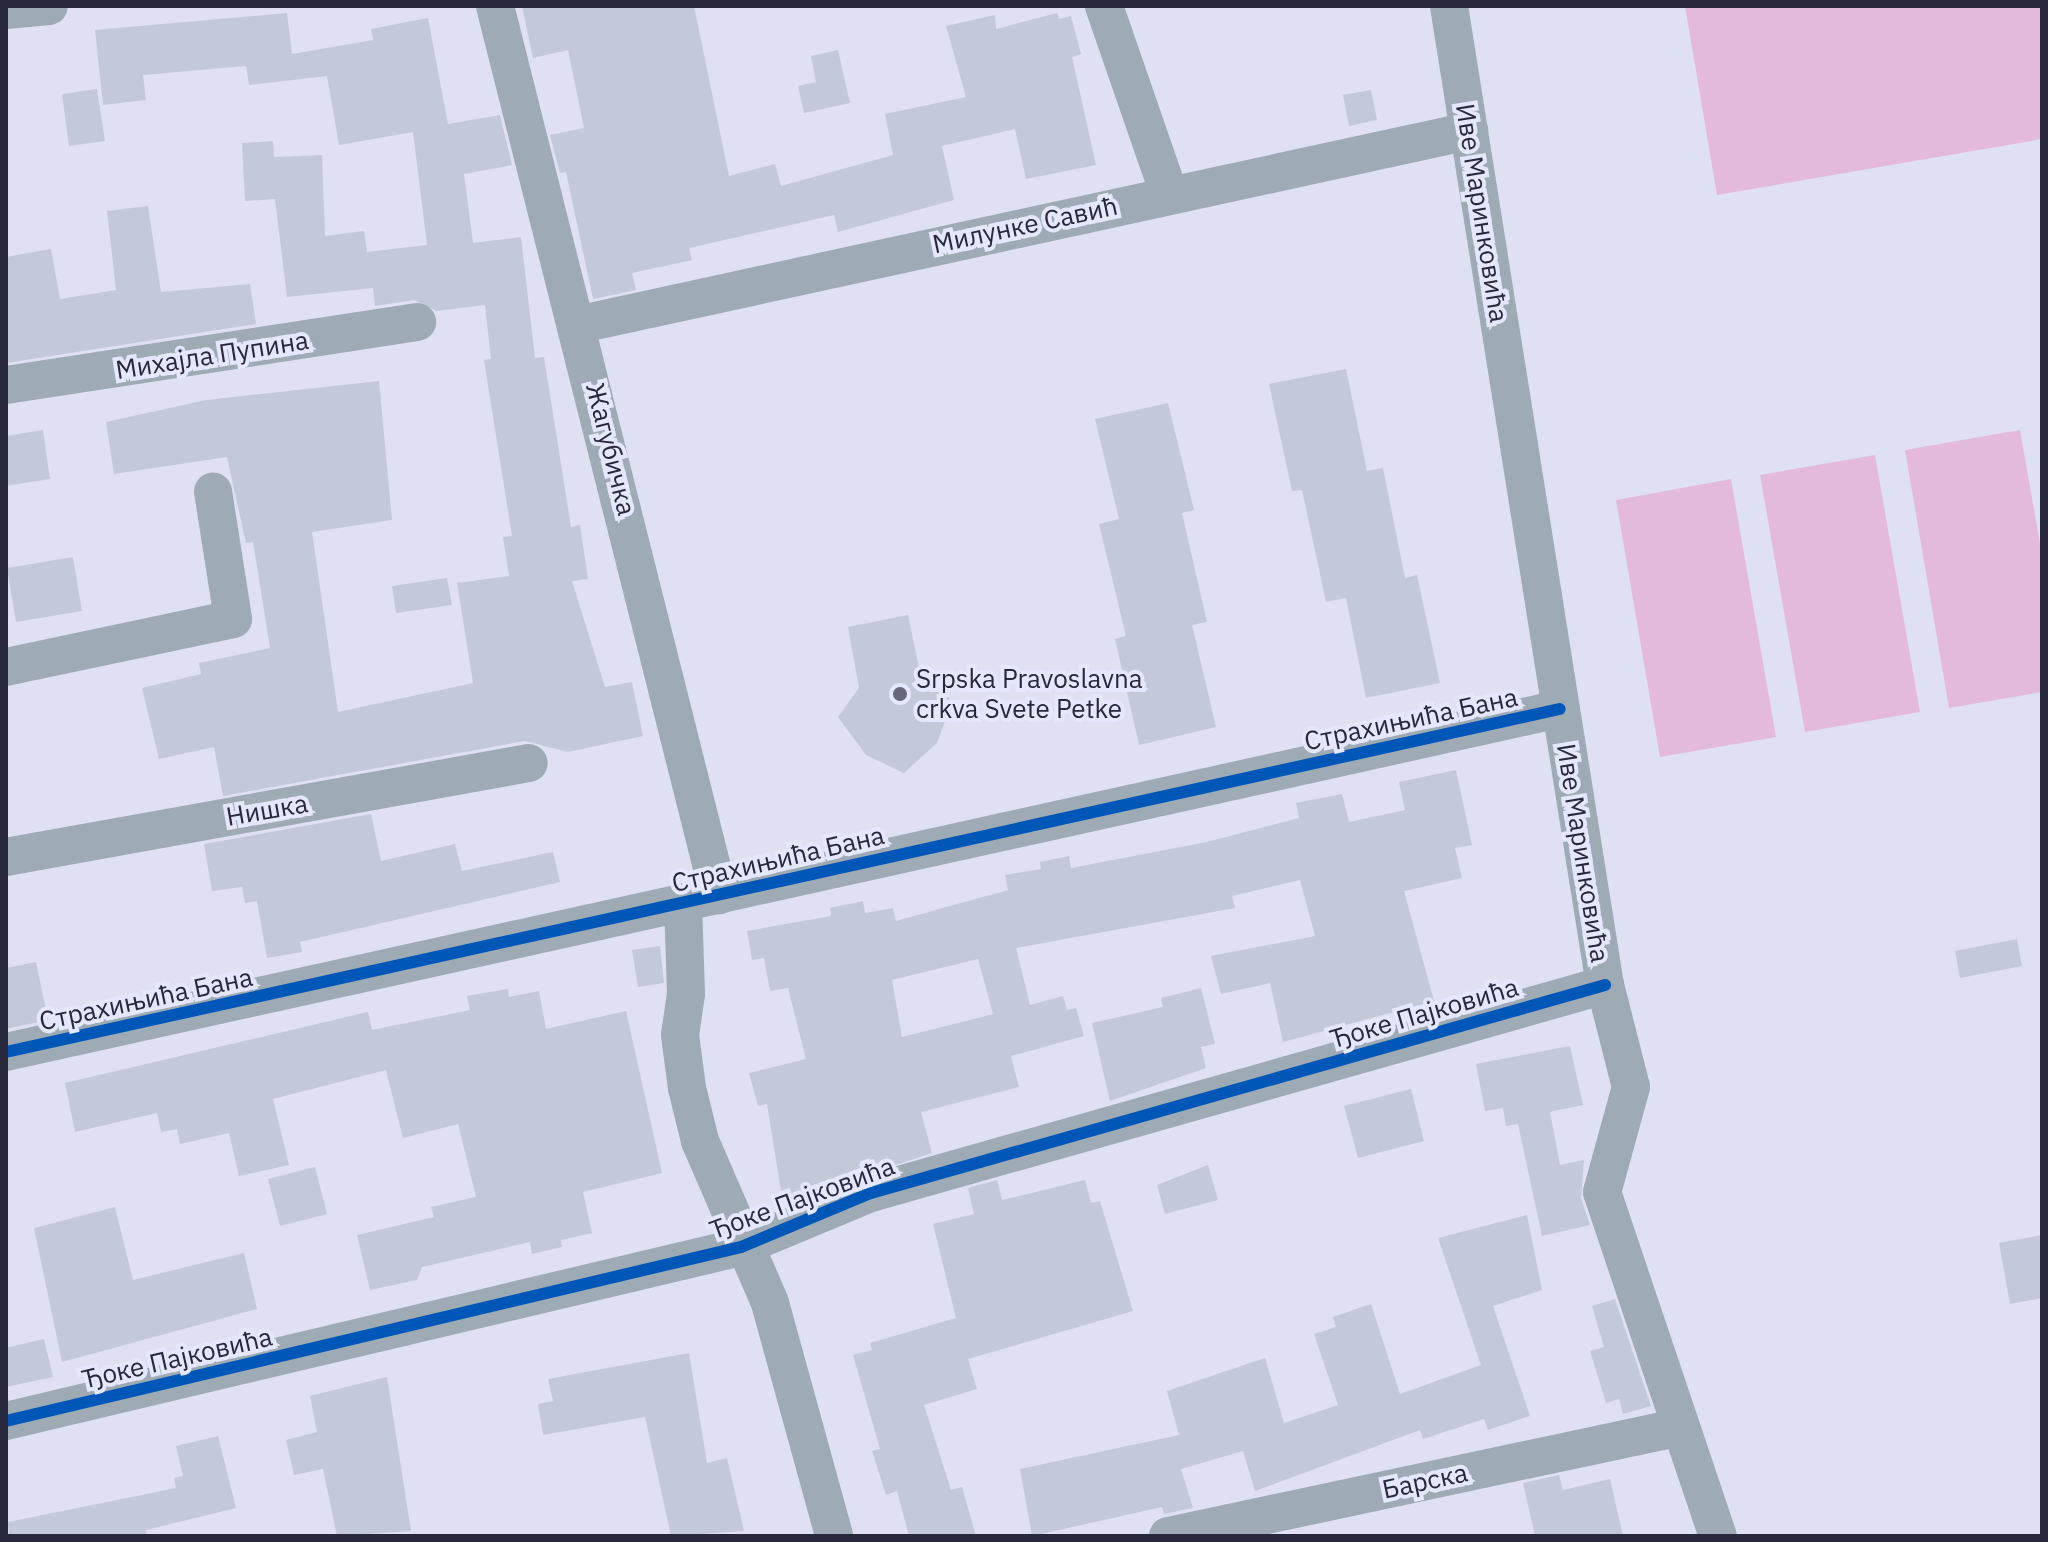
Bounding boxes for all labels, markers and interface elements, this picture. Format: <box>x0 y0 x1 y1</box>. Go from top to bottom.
street label: Иве Маринковића <box>1449 101 1515 325</box>
street label: Милунке Савић <box>930 190 1120 260</box>
street label: Михајла Пупина <box>113 324 311 386</box>
street label: Жагубичка <box>579 379 643 519</box>
place label: Srpska Pravoslavna crkva Svete Petke <box>916 663 1143 724</box>
street label: Страхињића Бана <box>1301 681 1521 757</box>
marker: Srpska Pravoslavna crkva Svete Petke <box>891 685 909 703</box>
street label: Иве Маринковића <box>1550 741 1616 965</box>
street label: Нишка <box>224 787 310 833</box>
street label: Страхињића Бана <box>669 819 887 899</box>
street label: Страхињића Бана <box>36 961 256 1037</box>
street label: Ђоке Пајковића <box>1326 971 1522 1055</box>
street label: Ђоке Пајковића <box>705 1150 899 1246</box>
street label: Ђоке Пајковића <box>79 1321 275 1395</box>
street label: Барска <box>1379 1457 1471 1505</box>

